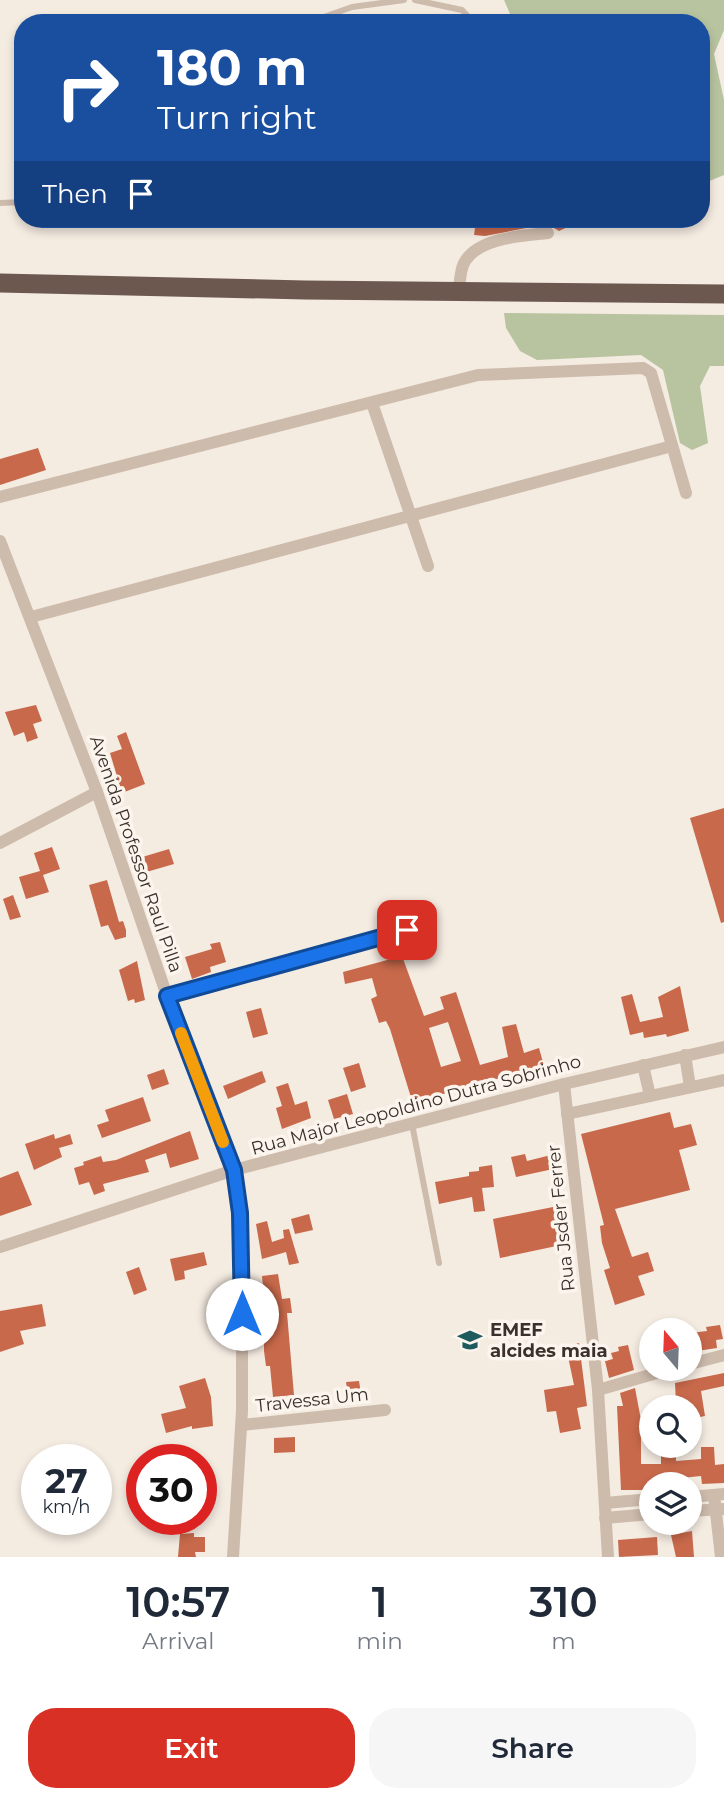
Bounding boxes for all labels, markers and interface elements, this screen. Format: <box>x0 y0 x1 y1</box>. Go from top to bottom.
text: 180 m <box>157 38 307 97</box>
icon: right <box>42 42 133 133</box>
text: Turn right <box>157 98 317 137</box>
icon: arrive <box>122 175 160 213</box>
text: Then <box>42 178 108 210</box>
street label: Avenida Professor Raul Pilla <box>85 733 187 975</box>
pin <box>377 900 437 960</box>
icon: arrive <box>388 911 426 949</box>
street label: Rua Major Leopoldino Dutra Sobrinho <box>249 1050 583 1160</box>
street label: Rua Jsder Ferrer <box>542 1144 580 1292</box>
position arrow <box>205 1277 279 1351</box>
north arrow <box>639 1318 702 1381</box>
map controls <box>639 1318 702 1535</box>
place label: EMEF alcides maia <box>490 1319 608 1362</box>
school or university icon: EMEF alcides maia <box>456 1326 484 1354</box>
street label: Travessa Um <box>254 1383 370 1417</box>
button: search <box>639 1395 702 1458</box>
speed limit sign: 30 <box>126 1444 217 1535</box>
text: 27 <box>45 1459 88 1502</box>
button: layers <box>639 1472 702 1535</box>
text: km/h <box>42 1496 91 1518</box>
text: 10:57 <box>126 1576 230 1628</box>
text: 1 <box>372 1576 388 1628</box>
text: 310 <box>529 1576 598 1628</box>
text: Arrival <box>142 1627 215 1655</box>
text: min <box>357 1627 403 1655</box>
text: m <box>551 1627 576 1655</box>
button: Exit <box>28 1708 355 1788</box>
button: Share <box>369 1708 696 1788</box>

